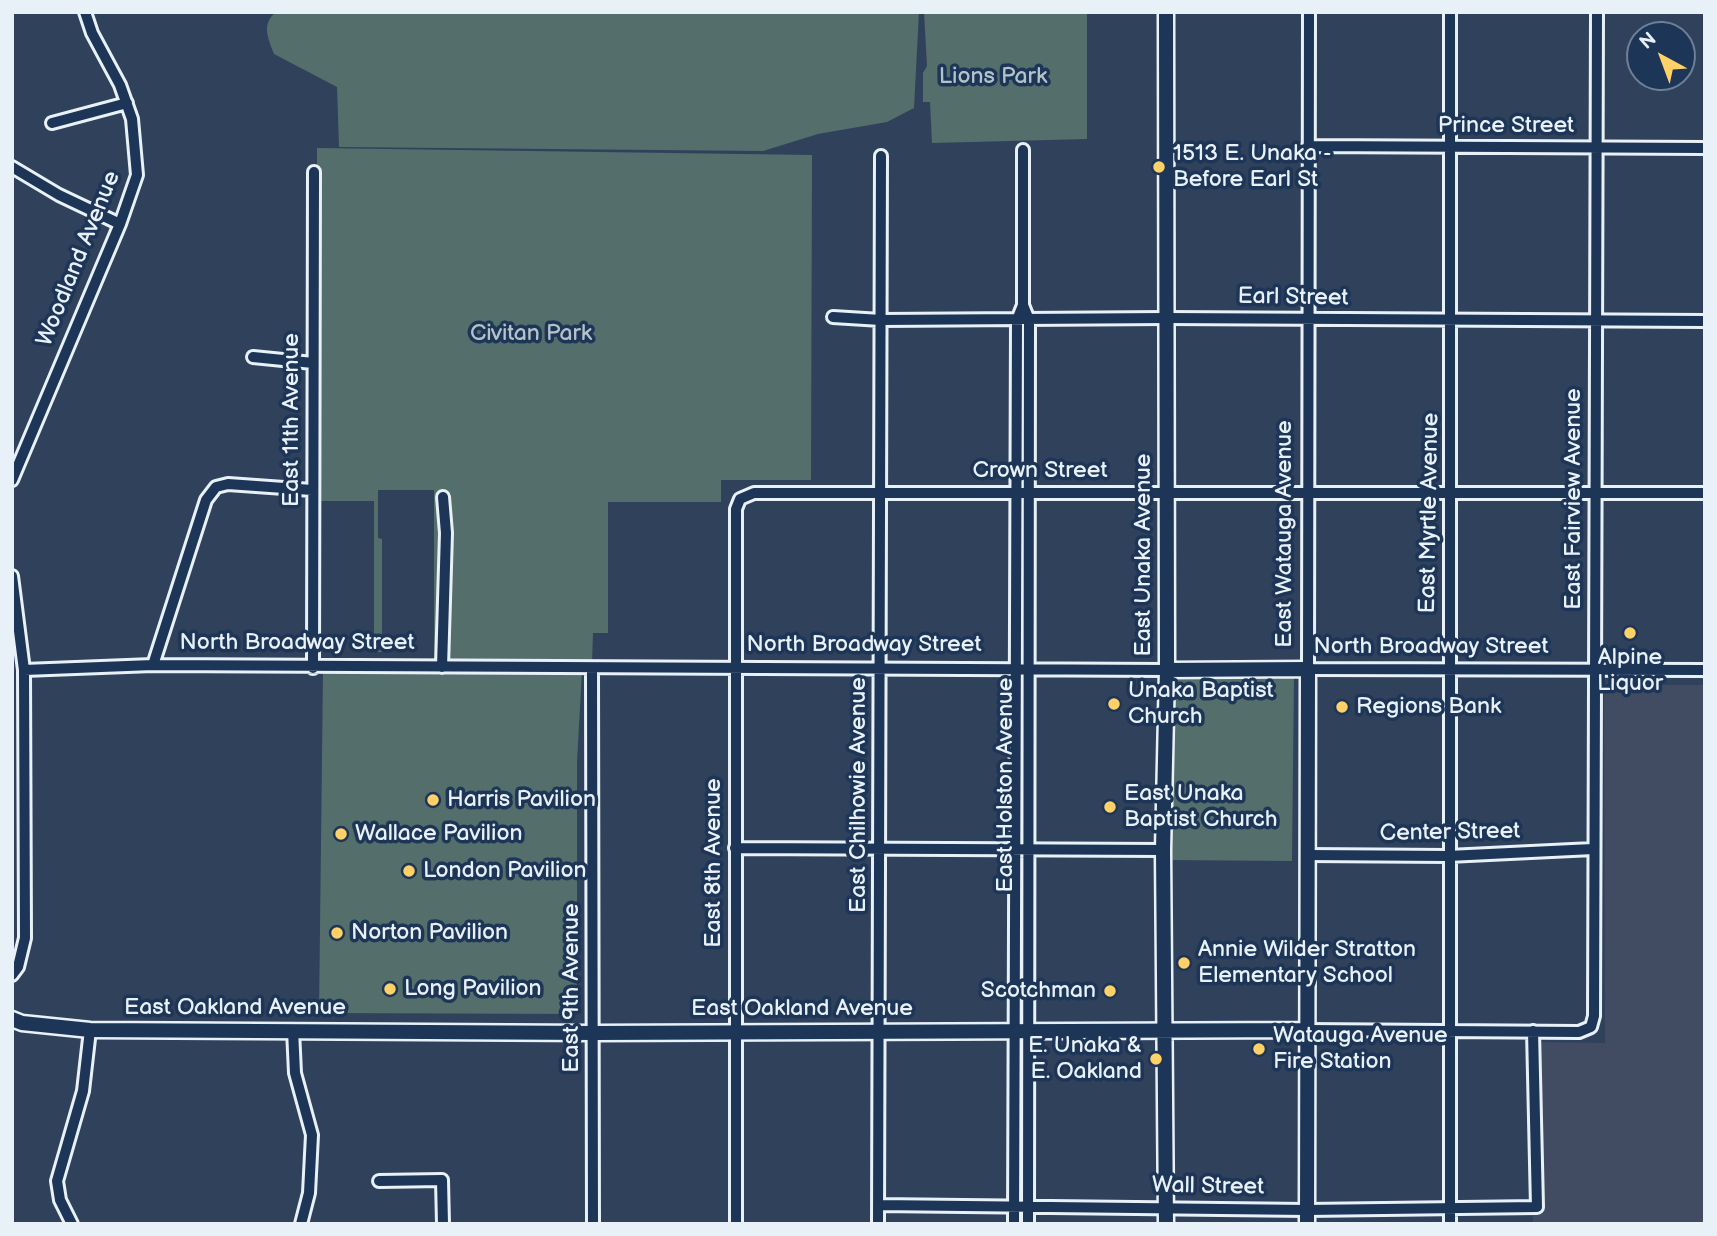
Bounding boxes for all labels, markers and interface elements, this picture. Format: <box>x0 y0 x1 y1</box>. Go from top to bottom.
north arrow <box>1626 21 1696 91</box>
text: N <box>1635 28 1661 55</box>
park label: Lions Park <box>939 63 1047 91</box>
street label: Prince Street <box>1438 112 1574 140</box>
place label: 1513 E. Unaka - Before Earl St <box>1173 140 1332 194</box>
marker: 1513 E. Unaka - Before Earl St <box>1151 159 1167 175</box>
street label: Woodland Avenue <box>31 167 127 351</box>
street label: Earl Street <box>1237 283 1349 313</box>
park label: Civitan Park <box>470 320 592 348</box>
street label: East 11th Avenue <box>278 333 306 507</box>
street label: East Fairview Avenue <box>1560 388 1588 610</box>
street label: East Myrtle Avenue <box>1414 412 1446 614</box>
street label: East Watauga Avenue <box>1271 420 1299 648</box>
street label: East Unaka Avenue <box>1130 454 1158 656</box>
street label: Crown Street <box>973 457 1107 485</box>
marker: Alpine Liquor <box>1622 625 1638 641</box>
street label: North Broadway Street <box>180 629 414 657</box>
street label: North Broadway Street <box>747 631 981 659</box>
street label: North Broadway Street <box>1314 633 1548 661</box>
place label: Alpine Liquor <box>1597 644 1663 698</box>
street label: East Chilhowie Avenue <box>845 677 873 913</box>
street label: East Holston Avenue <box>992 677 1020 893</box>
place label: Unaka Baptist Church <box>1128 677 1274 731</box>
place label: Regions Bank <box>1356 693 1501 721</box>
marker: Unaka Baptist Church <box>1106 696 1122 712</box>
marker: Regions Bank <box>1334 699 1350 715</box>
street label: East 8th Avenue <box>700 778 728 948</box>
place label: East Unaka Baptist Church <box>1124 780 1278 834</box>
place label: Harris Pavilion <box>447 786 596 814</box>
marker: Harris Pavilion <box>425 792 441 808</box>
marker: East Unaka Baptist Church <box>1102 799 1118 815</box>
street label: Center Street <box>1379 818 1521 848</box>
place label: Wallace Pavilion <box>355 820 522 848</box>
marker: Wallace Pavilion <box>333 826 349 842</box>
place label: London Pavilion <box>423 857 587 885</box>
marker: London Pavilion <box>401 863 417 879</box>
street label: East 9th Avenue <box>558 903 586 1073</box>
place label: Norton Pavilion <box>351 919 508 947</box>
marker: Norton Pavilion <box>329 925 345 941</box>
place label: Annie Wilder Stratton Elementary School <box>1198 936 1416 990</box>
marker: Annie Wilder Stratton Elementary School <box>1176 955 1192 971</box>
place label: Long Pavilion <box>404 975 542 1003</box>
place label: Scotchman <box>981 977 1096 1005</box>
marker: Long Pavilion <box>382 981 398 997</box>
marker: Scotchman <box>1102 983 1118 999</box>
street label: East Oakland Avenue <box>124 994 346 1022</box>
street label: East Oakland Avenue <box>691 995 913 1023</box>
place label: Watauga Avenue Fire Station <box>1273 1022 1448 1076</box>
place label: E. Unaka & E. Oakland <box>1028 1032 1142 1086</box>
marker: Watauga Avenue Fire Station <box>1251 1041 1267 1057</box>
marker: E. Unaka & E. Oakland <box>1148 1051 1164 1067</box>
street label: Wall Street <box>1152 1172 1264 1202</box>

